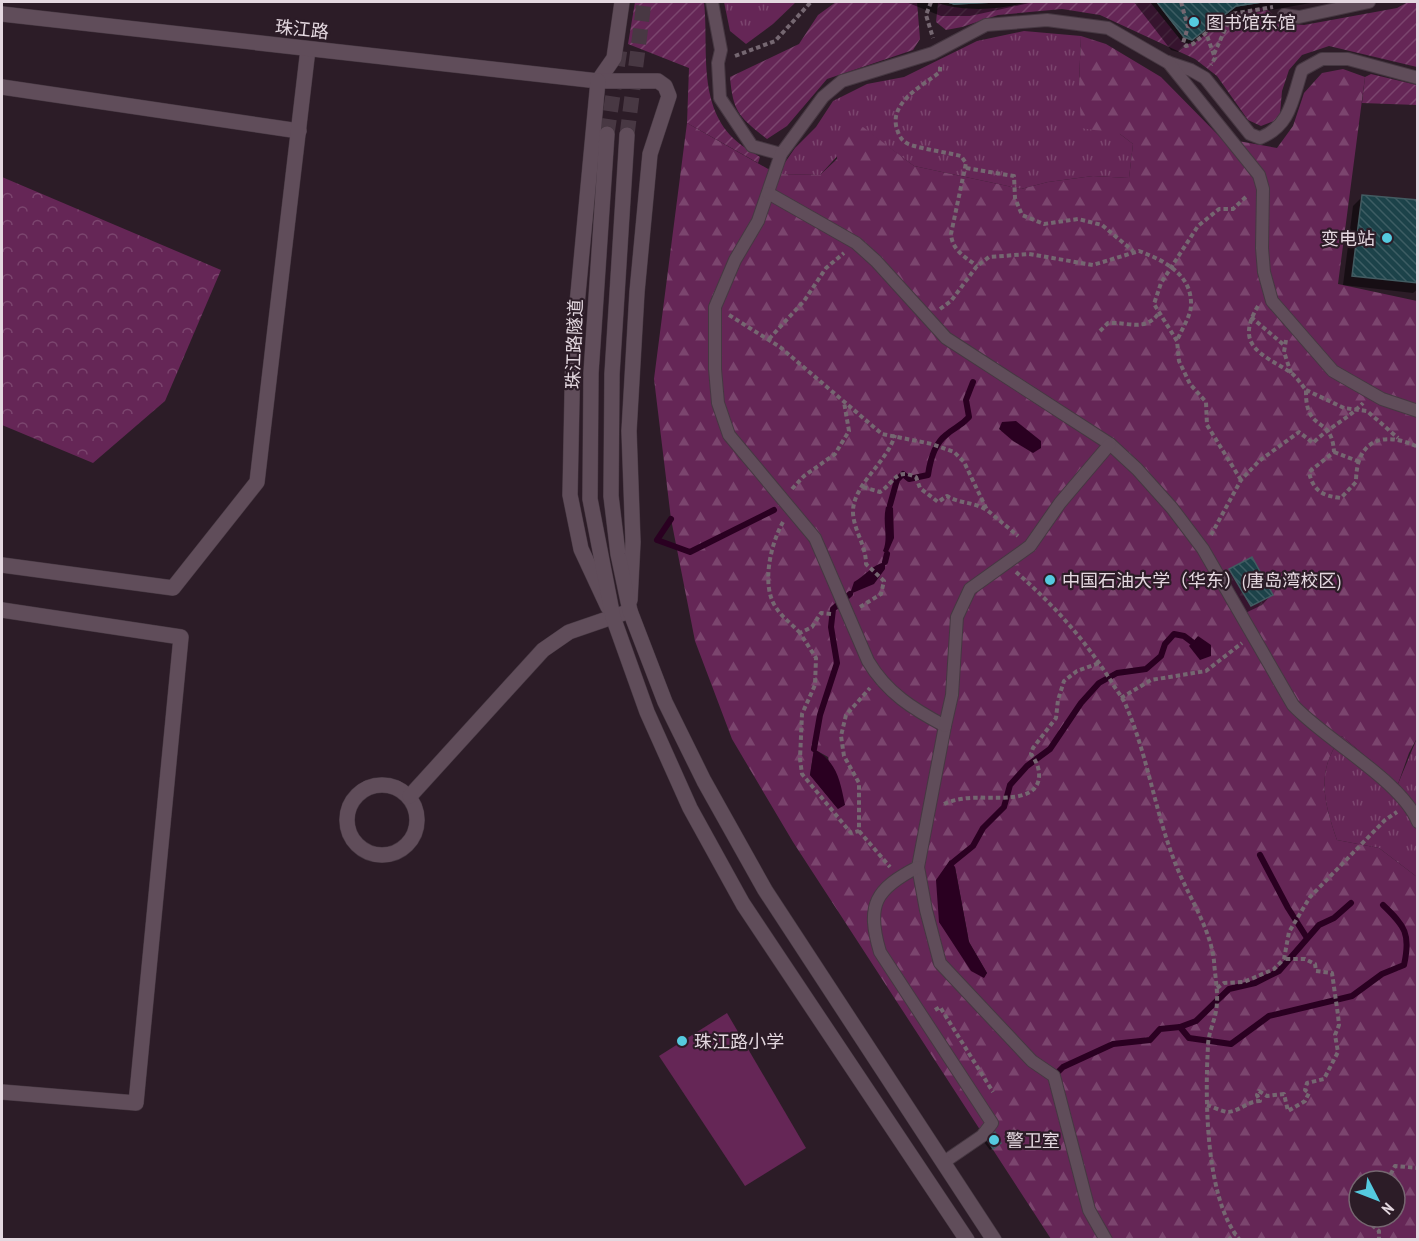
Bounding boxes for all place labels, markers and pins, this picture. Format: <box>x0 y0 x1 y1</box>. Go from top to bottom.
place label: 图书馆东馆 <box>1206 11 1296 34</box>
marker: 图书馆东馆 <box>1187 15 1201 29</box>
place label: 变电站 <box>1321 227 1375 250</box>
marker: 变电站 <box>1380 231 1394 245</box>
place label: 中国石油大学（华东）(唐岛湾校区) <box>1062 569 1341 592</box>
marker: 中国石油大学（华东）(唐岛湾校区) <box>1043 573 1057 587</box>
place label: 珠江路小学 <box>694 1030 784 1053</box>
marker: 珠江路小学 <box>675 1034 689 1048</box>
place label: 警卫室 <box>1006 1129 1060 1152</box>
marker: 警卫室 <box>987 1133 1001 1147</box>

